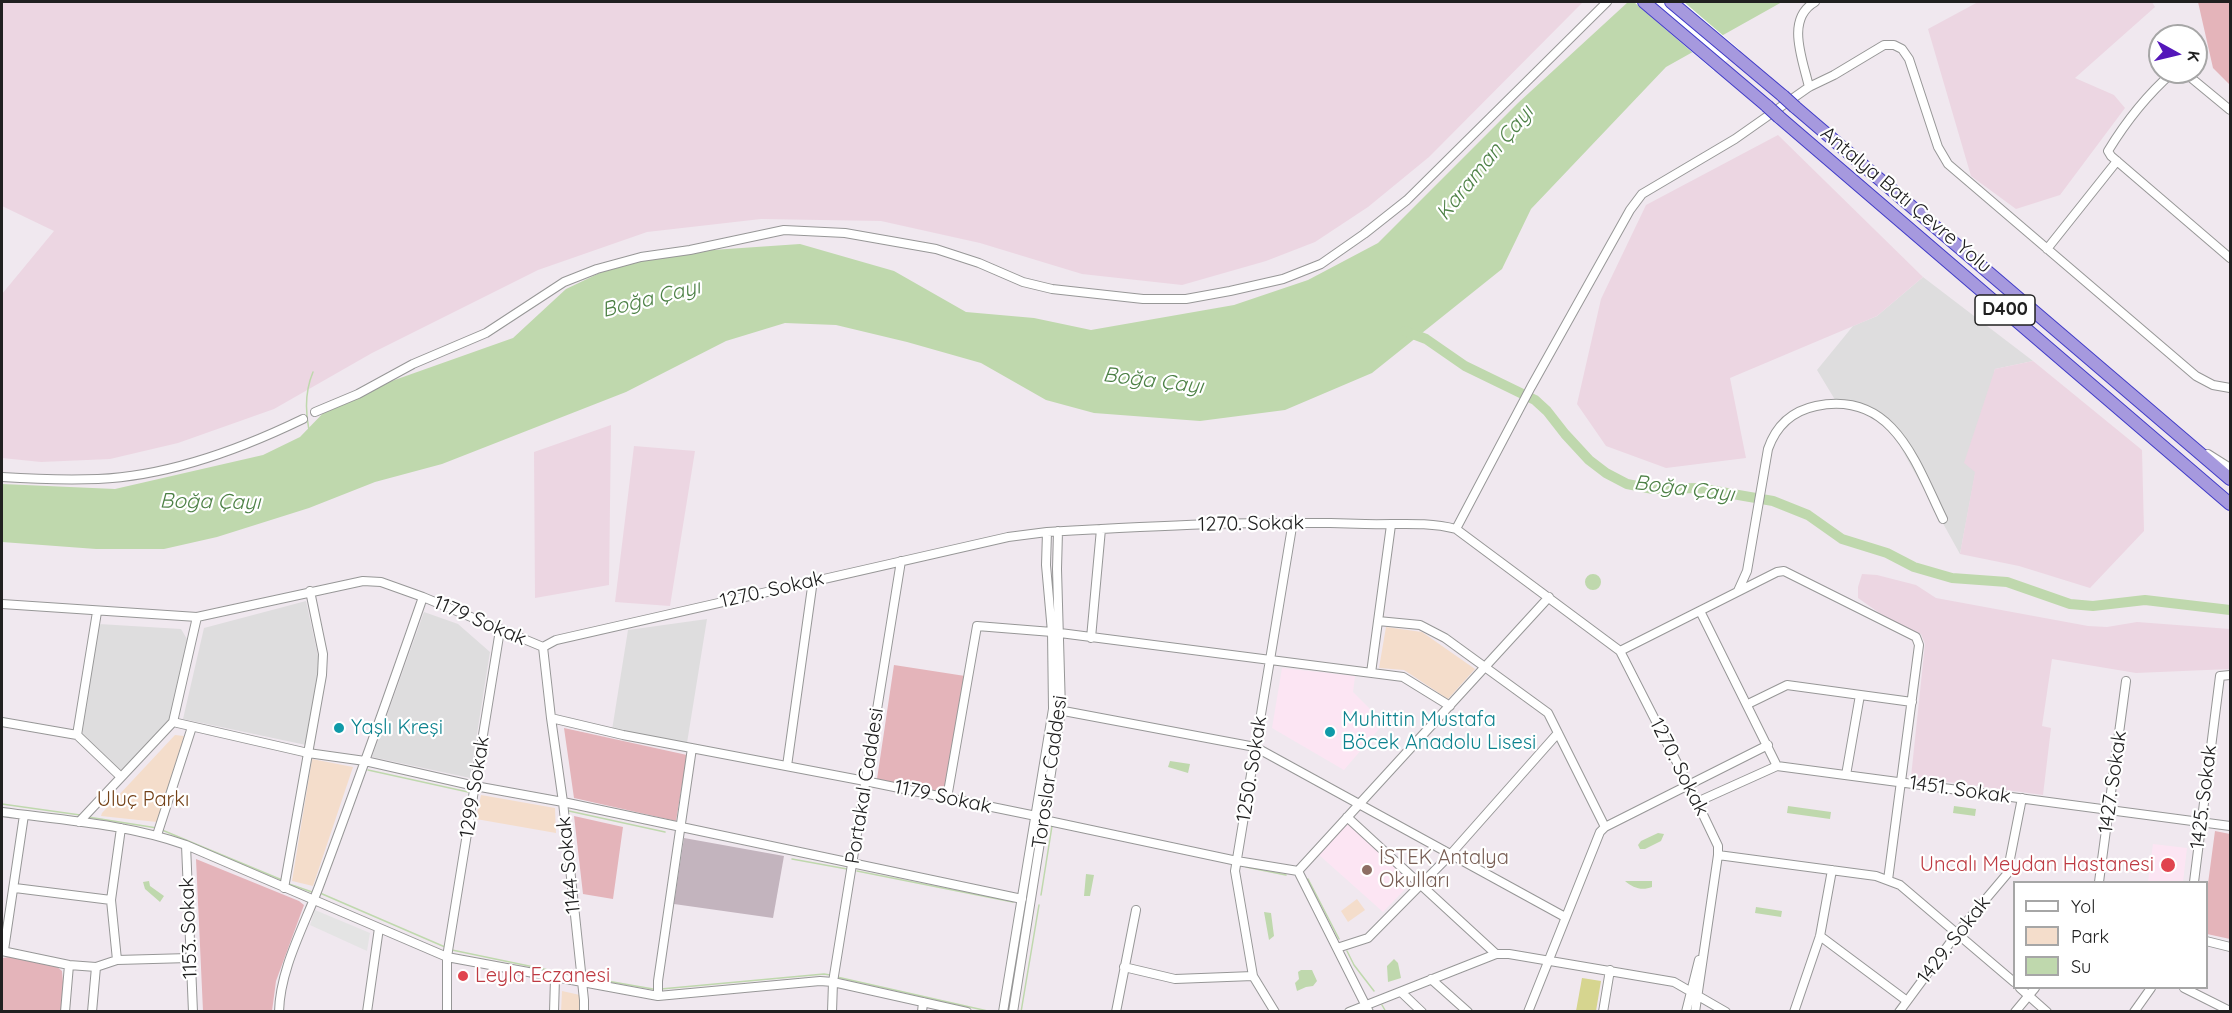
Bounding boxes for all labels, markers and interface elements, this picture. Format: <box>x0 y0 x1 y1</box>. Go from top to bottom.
north arrow <box>2148 24 2208 84</box>
text: K <box>2183 50 2204 63</box>
water label: Karaman Çayı <box>1431 101 1539 225</box>
street label: Antalya Batı Çevre Yolu <box>1816 122 1996 278</box>
water label: Boğa Çayı <box>599 275 703 323</box>
road number: D400 <box>1975 295 2035 325</box>
water label: Boğa Çayı <box>1101 362 1205 400</box>
water label: Boğa Çayı <box>1632 470 1736 508</box>
water label: Boğa Çayı <box>159 489 261 515</box>
street label: 1270. Sokak <box>1198 511 1304 537</box>
street label: 1270. Sokak <box>718 566 826 614</box>
street label: 1179 Sokak <box>430 591 530 651</box>
street label: Toroslar Caddesi <box>1027 694 1073 850</box>
street label: Portakal Caddesi <box>841 706 889 866</box>
place label: Muhittin Mustafa Böcek Anadolu Lisesi <box>1342 708 1536 755</box>
street label: 1250. Sokak <box>1232 714 1272 824</box>
street label: 1270. Sokak <box>1644 714 1714 820</box>
place label: Yaşlı Kreşi <box>351 716 443 740</box>
marker: Yaşlı Kreşi <box>332 721 346 735</box>
marker: Muhittin Mustafa Böcek Anadolu Lisesi <box>1323 725 1337 739</box>
street label: 1427. Sokak <box>2094 729 2132 835</box>
street label: 1299 Sokak <box>455 734 495 840</box>
street label: 1425. Sokak <box>2186 743 2222 851</box>
street label: 1451. Sokak <box>1908 771 2012 809</box>
street label: 1179 Sokak <box>892 775 994 819</box>
park label: Uluç Parkı <box>97 788 189 812</box>
street label: 1144 Sokak <box>552 815 586 915</box>
place label: İSTEK Antalya Okulları <box>1379 846 1509 893</box>
place label: Uncalı Meydan Hastanesi <box>1920 853 2154 877</box>
marker: Uncalı Meydan Hastanesi <box>2159 856 2177 874</box>
marker: İSTEK Antalya Okulları <box>1360 863 1374 877</box>
street label: 1153. Sokak <box>175 877 203 979</box>
legend <box>2013 881 2208 989</box>
street label: 1429. Sokak <box>1912 891 1996 989</box>
text: Yol <box>2071 895 2095 918</box>
text: Park <box>2071 925 2109 948</box>
text: Su <box>2071 955 2091 978</box>
place label: Leyla Eczanesi <box>475 964 610 988</box>
marker: Leyla Eczanesi <box>456 969 470 983</box>

